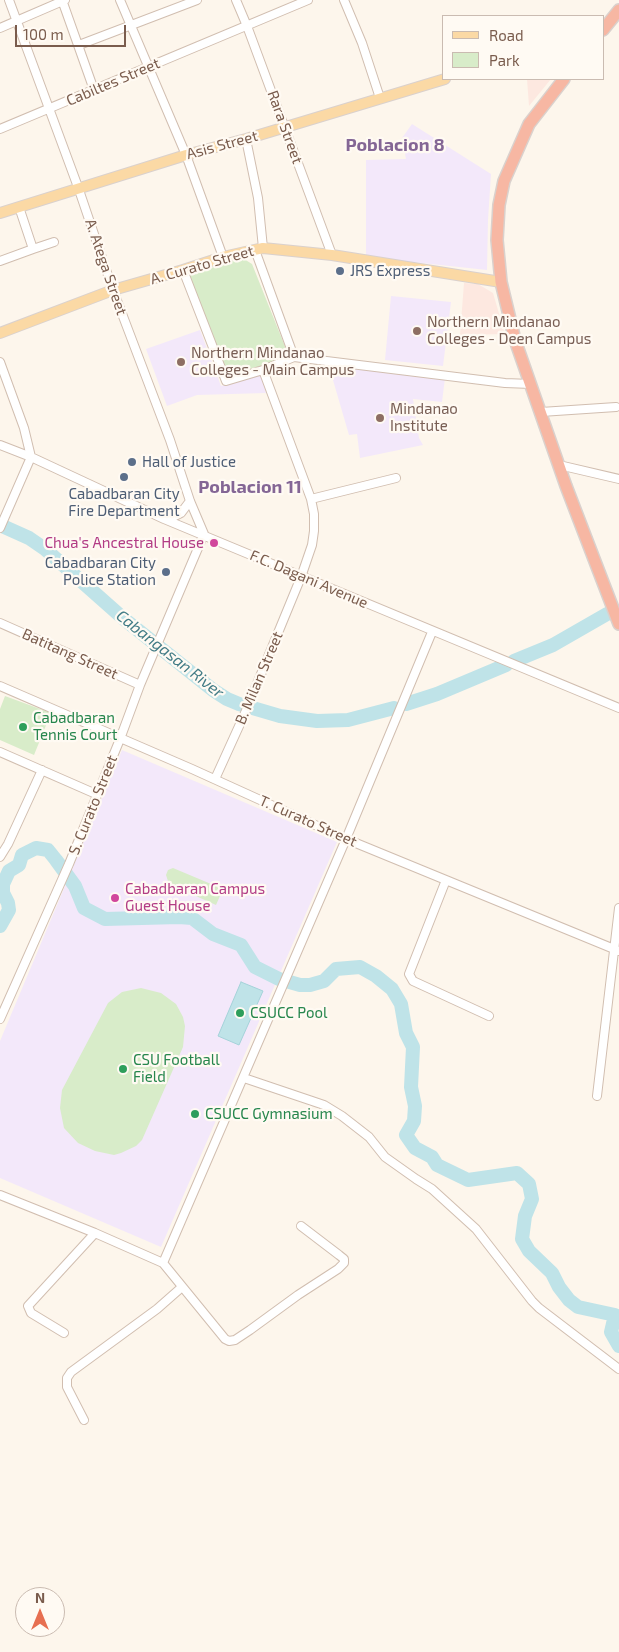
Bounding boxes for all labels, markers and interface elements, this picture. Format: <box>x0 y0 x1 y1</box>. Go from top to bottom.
scale bar <box>18 15 129 47</box>
legend <box>442 15 604 80</box>
text: 100 m <box>23 25 64 43</box>
text: Road <box>489 26 524 44</box>
text: Park <box>489 51 520 69</box>
street label: Cabiltes Street <box>64 54 162 110</box>
street label: Rara Street <box>263 88 307 166</box>
street label: Asis Street <box>184 127 260 163</box>
district label: Poblacion 8 <box>345 134 445 156</box>
street label: A. Atega Street <box>81 217 131 317</box>
street label: A. Curato Street <box>148 242 256 288</box>
place label: JRS Express <box>350 262 430 280</box>
marker: JRS Express <box>334 265 346 277</box>
place label: Northern Mindanao Colleges - Deen Campus <box>427 313 591 348</box>
marker: Northern Mindanao Colleges - Deen Campus <box>411 325 423 337</box>
place label: Northern Mindanao Colleges - Main Campus <box>191 344 354 379</box>
marker: Northern Mindanao Colleges - Main Campus <box>175 356 187 368</box>
place label: Mindanao Institute <box>390 400 458 435</box>
marker: Mindanao Institute <box>374 412 386 424</box>
place label: Hall of Justice <box>142 453 236 471</box>
marker: Hall of Justice <box>126 456 138 468</box>
marker: Cabadbaran City Fire Department <box>118 471 130 483</box>
district label: Poblacion 11 <box>198 476 302 498</box>
place label: Cabadbaran City Fire Department <box>68 485 180 520</box>
place label: Chua's Ancestral House <box>45 534 204 552</box>
marker: Chua's Ancestral House <box>208 537 220 549</box>
street label: F.C. Dagani Avenue <box>247 546 371 612</box>
place label: Cabadbaran City Police Station <box>45 554 156 589</box>
marker: Cabadbaran City Police Station <box>160 566 172 578</box>
water label: Cabangasan River <box>112 606 228 702</box>
street label: Batitang Street <box>19 625 121 683</box>
street label: B. Milan Street <box>231 629 287 727</box>
place label: Cabadbaran Tennis Court <box>33 709 118 744</box>
marker: Cabadbaran Tennis Court <box>17 721 29 733</box>
street label: S. Curato Street <box>65 753 121 857</box>
street label: T. Curato Street <box>256 791 360 851</box>
place label: Cabadbaran Campus Guest House <box>125 880 265 915</box>
marker: Cabadbaran Campus Guest House <box>109 892 121 904</box>
place label: CSUCC Pool <box>250 1004 327 1022</box>
marker: CSUCC Pool <box>234 1007 246 1019</box>
place label: CSU Football Field <box>133 1051 220 1086</box>
marker: CSU Football Field <box>117 1063 129 1075</box>
place label: CSUCC Gymnasium <box>205 1105 333 1123</box>
marker: CSUCC Gymnasium <box>189 1108 201 1120</box>
north arrow <box>15 1587 65 1637</box>
text: N <box>35 1589 45 1606</box>

